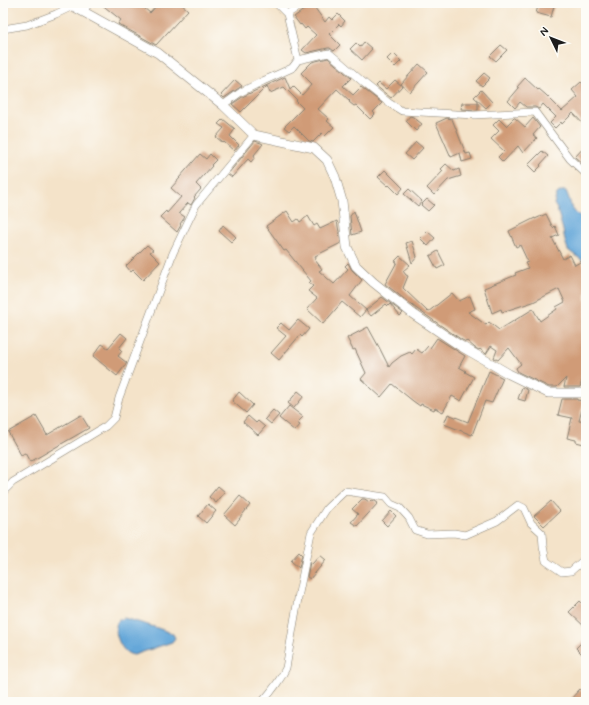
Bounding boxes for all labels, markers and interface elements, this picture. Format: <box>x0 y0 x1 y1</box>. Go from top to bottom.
north arrow <box>531 18 571 58</box>
text: N <box>537 24 552 39</box>

